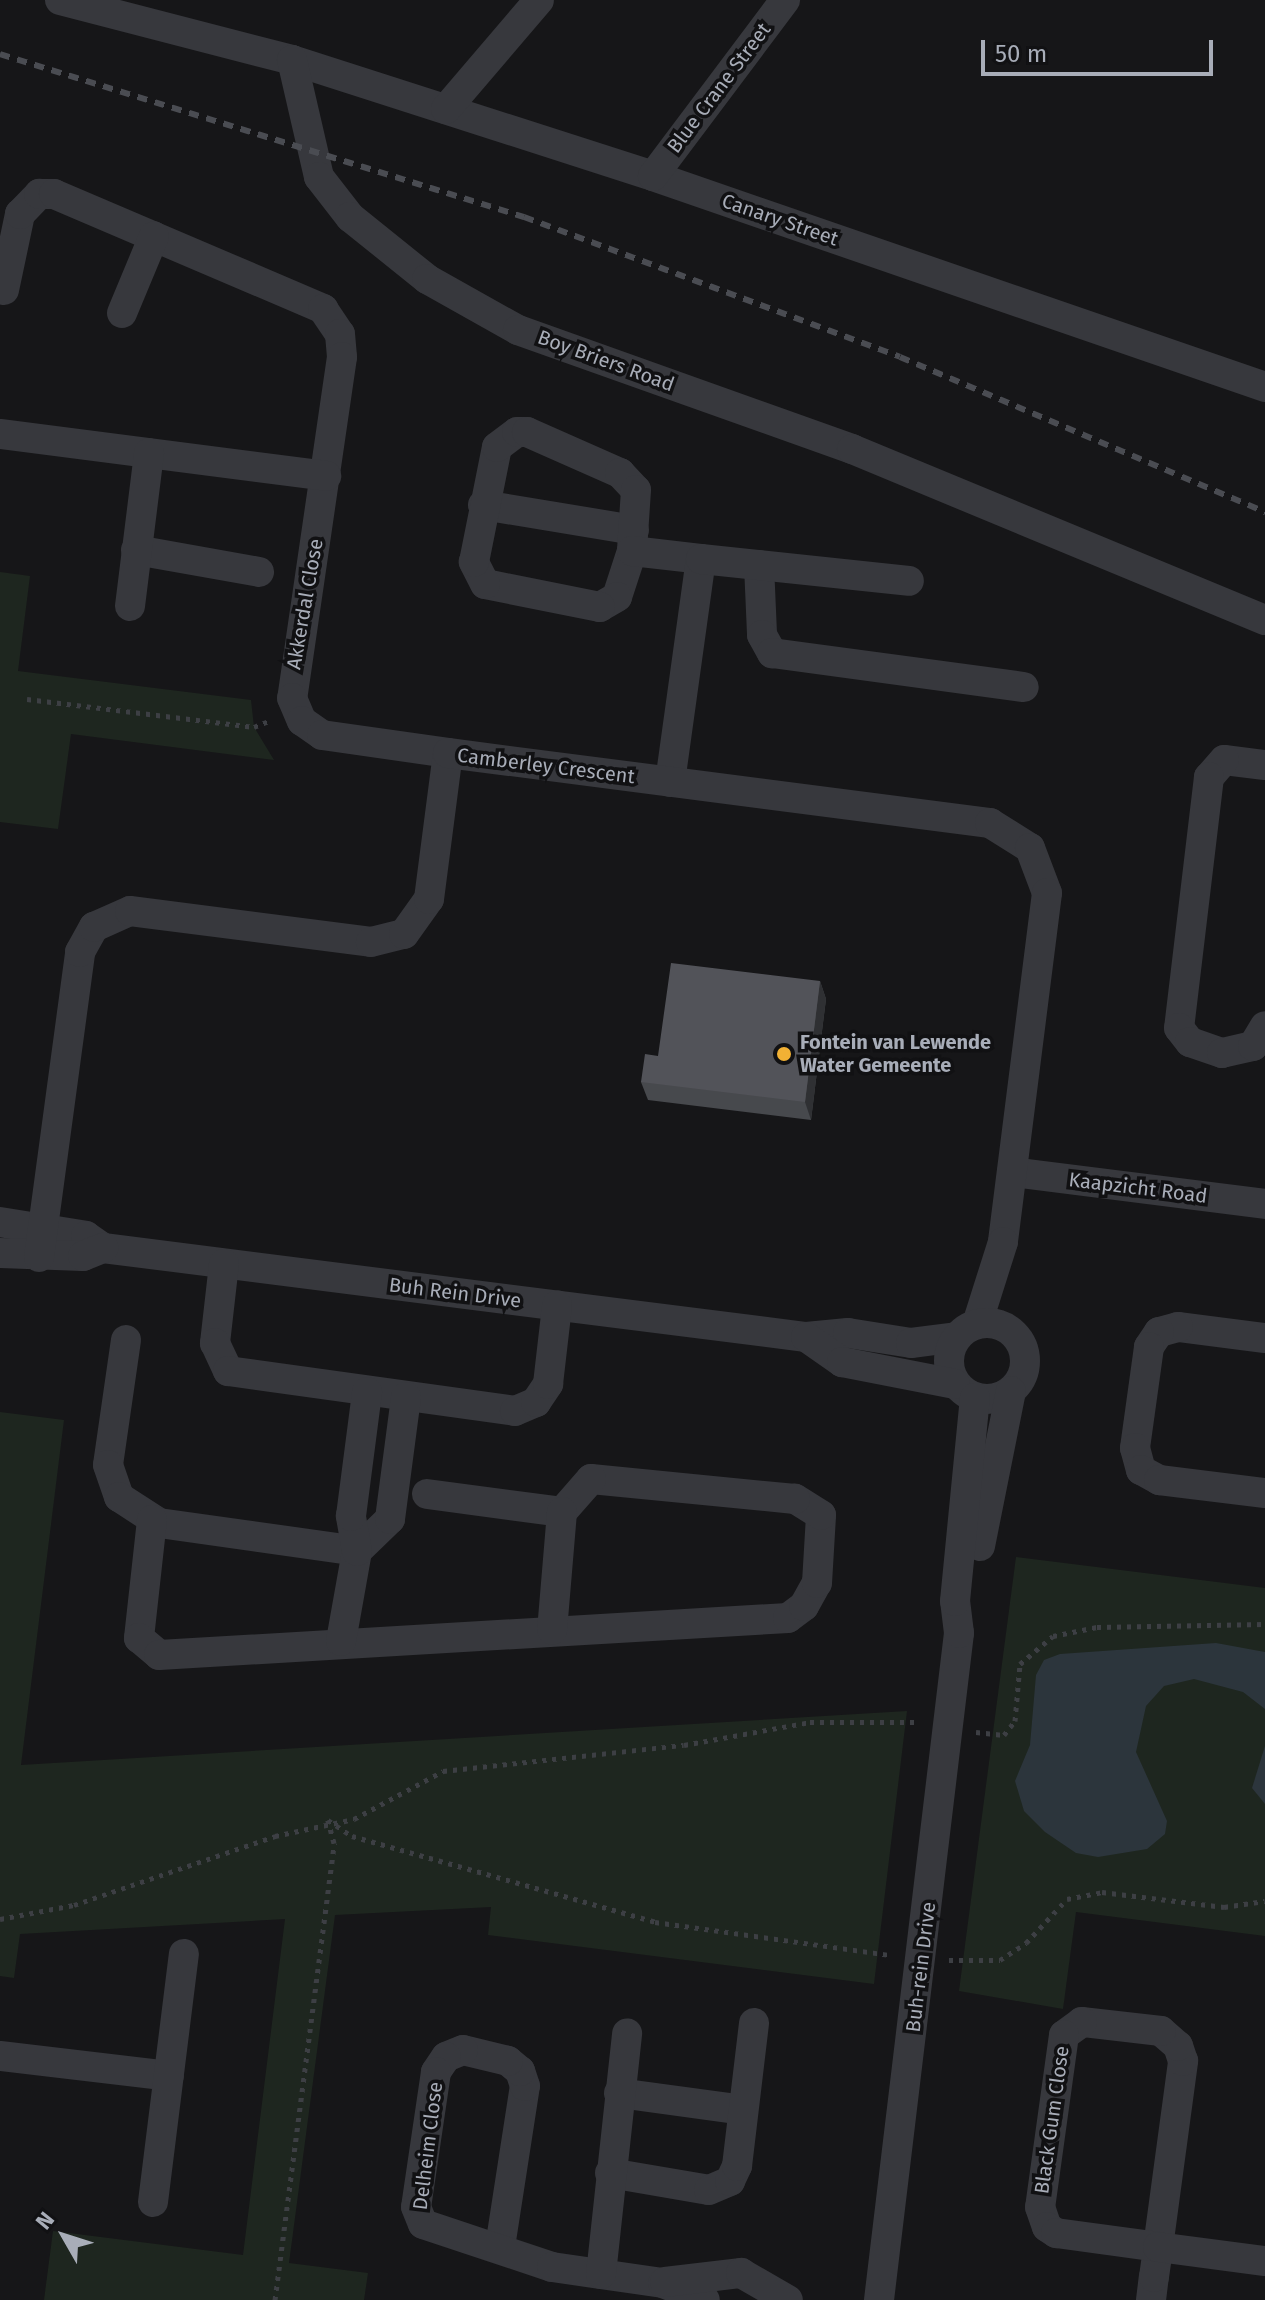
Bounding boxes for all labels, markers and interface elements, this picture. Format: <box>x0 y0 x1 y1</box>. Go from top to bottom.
street label: Blue Crane Street <box>662 18 776 158</box>
scale bar <box>985 24 1217 74</box>
text: 50 m <box>995 40 1047 68</box>
street label: Canary Street <box>719 189 841 251</box>
street label: Boy Briers Road <box>534 325 678 397</box>
street label: Akkerdal Close <box>282 537 328 671</box>
street label: Camberley Crescent <box>456 743 636 789</box>
place label: Fontein van Lewende Water Gemeente <box>800 1030 991 1077</box>
marker: Fontein van Lewende Water Gemeente <box>775 1045 793 1063</box>
street label: Kaapzicht Road <box>1067 1168 1209 1208</box>
street label: Buh Rein Drive <box>387 1273 523 1313</box>
street label: Buh-rein Drive <box>901 1900 941 2034</box>
street label: Black Gum Close <box>1030 2044 1074 2196</box>
street label: Delheim Close <box>408 2081 448 2211</box>
north arrow <box>24 2196 104 2276</box>
text: N <box>30 2206 60 2235</box>

